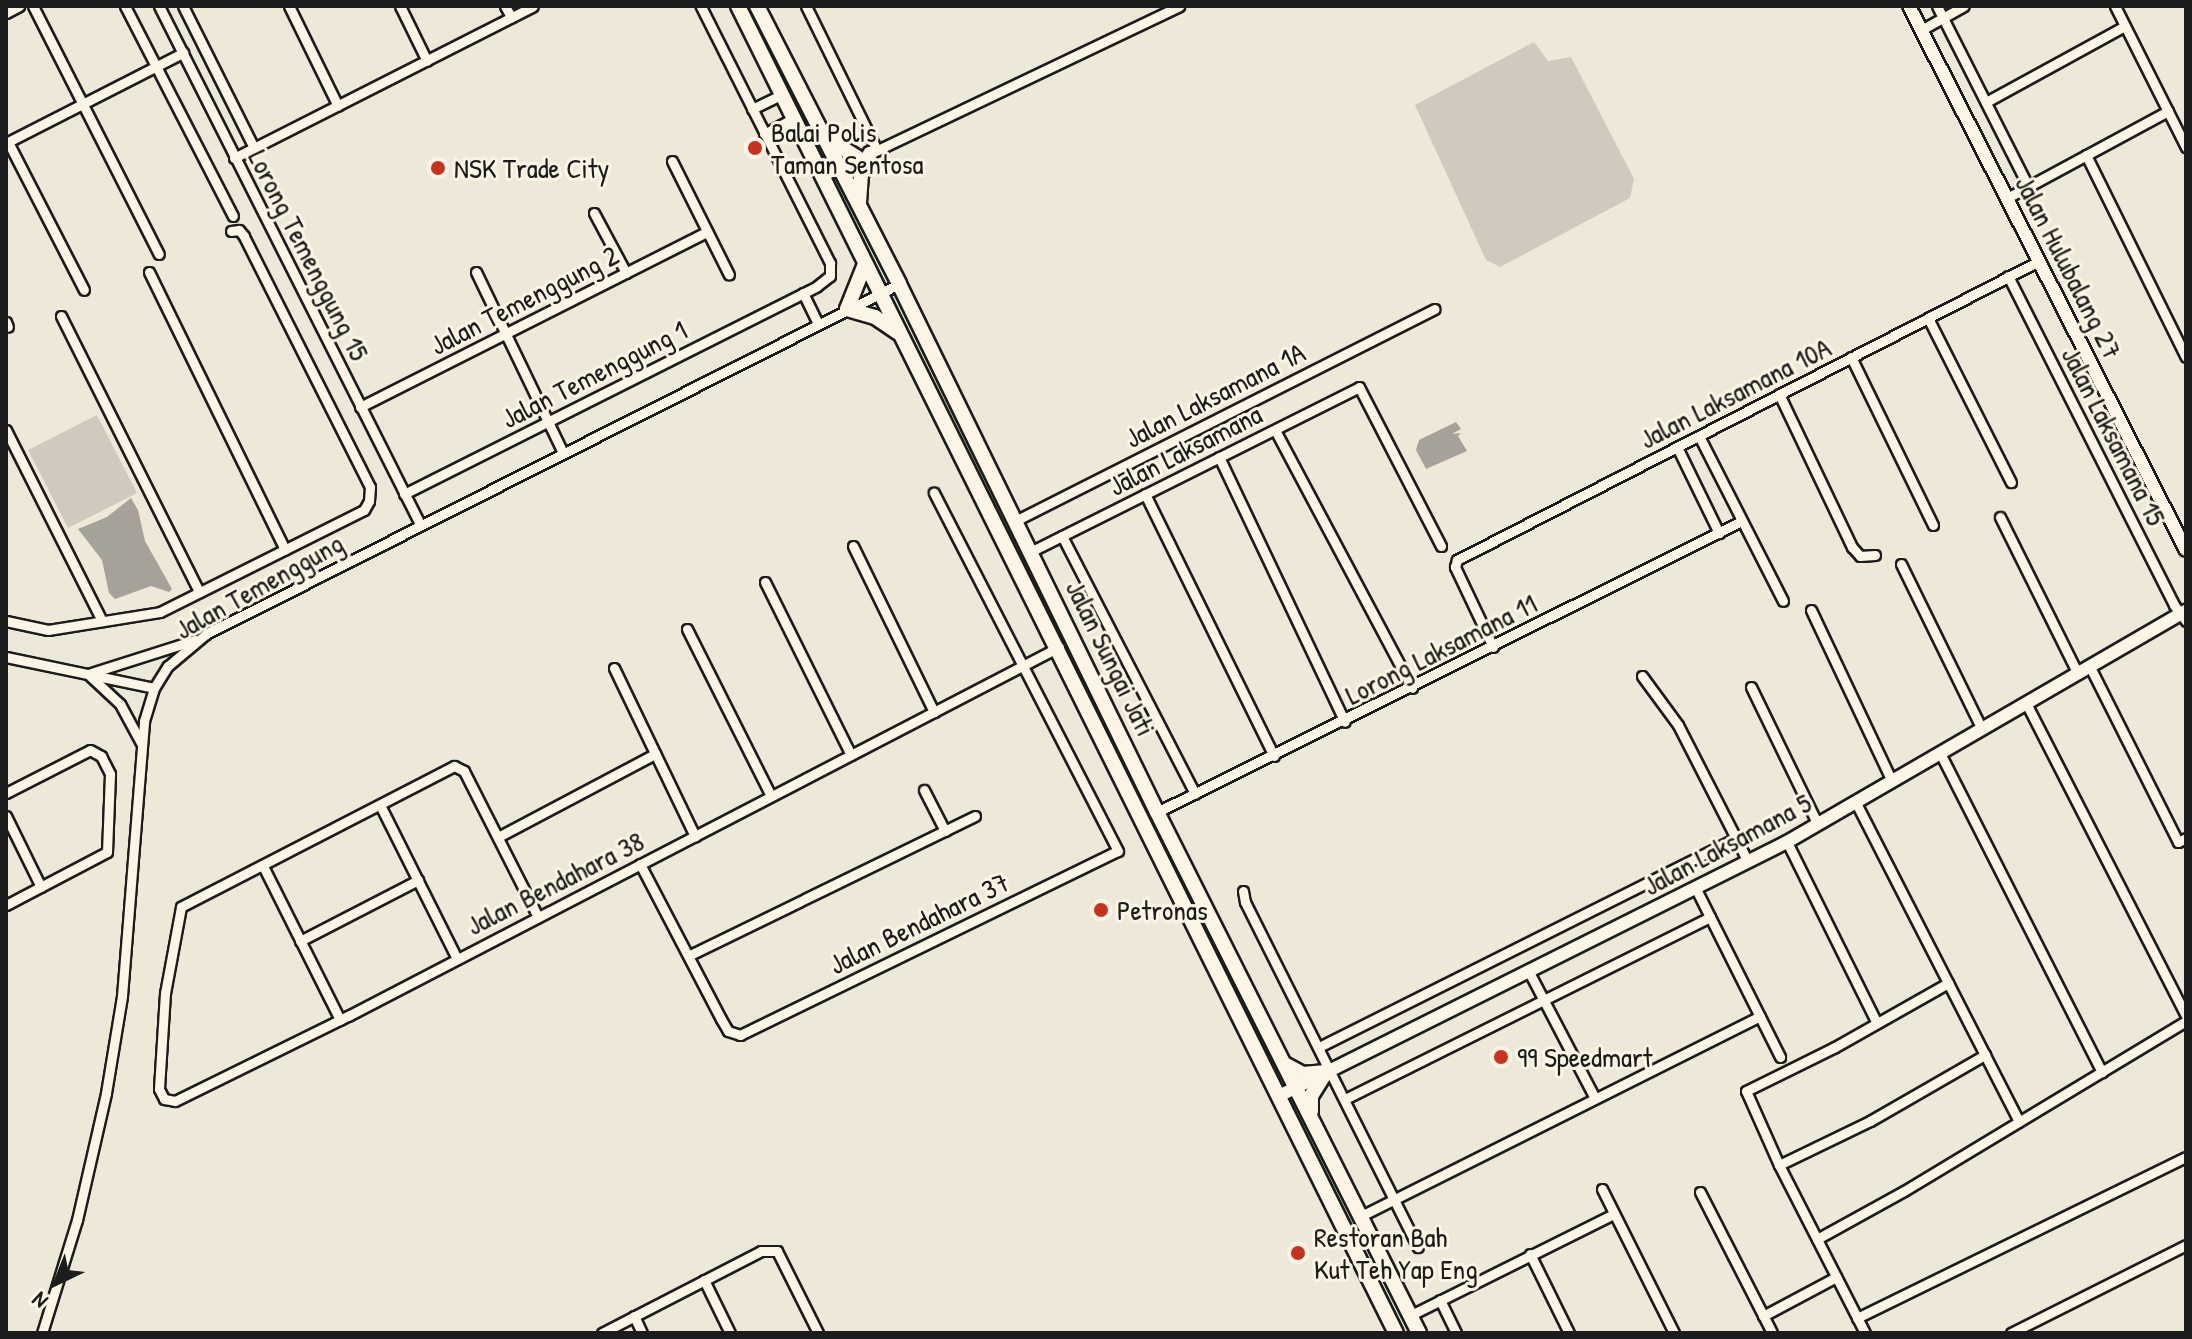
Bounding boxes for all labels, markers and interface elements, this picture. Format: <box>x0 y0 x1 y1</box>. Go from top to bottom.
place label: Balai Polis Taman Sentosa <box>771 115 924 181</box>
marker: Balai Polis Taman Sentosa <box>746 139 764 157</box>
street label: Lorong Temenggung 15 <box>241 144 377 366</box>
place label: NSK Trade City <box>454 151 609 185</box>
marker: NSK Trade City <box>429 159 447 177</box>
street label: Jalan Hulubalang 27 <box>2008 170 2130 364</box>
street label: Jalan Temenggung 2 <box>424 238 624 362</box>
street label: Jalan Temenggung 1 <box>496 313 692 435</box>
street label: Jalan Laksamana 10A <box>1634 330 1836 456</box>
street label: Jalan Laksamana 1A <box>1119 335 1311 455</box>
street label: Jalan Laksamana 15 <box>2055 341 2173 531</box>
street label: Jalan Laksamana <box>1103 397 1267 503</box>
street label: Jalan Temenggung <box>169 526 349 646</box>
street label: Jalan Sungai Jati <box>1059 575 1163 741</box>
street label: Lorong Laksamana 11 <box>1340 586 1542 712</box>
street label: Jalan Laksamana 5 <box>1637 786 1817 902</box>
street label: Jalan Bendahara 38 <box>461 824 649 942</box>
street label: Jalan Bendahara 37 <box>824 865 1014 981</box>
place label: Petronas <box>1117 893 1208 927</box>
marker: Petronas <box>1092 901 1110 919</box>
place label: 99 Speedmart <box>1517 1040 1652 1074</box>
marker: 99 Speedmart <box>1492 1048 1510 1066</box>
place label: Restoran Bah Kut Teh Yap Eng <box>1314 1220 1478 1286</box>
north arrow <box>16 1243 96 1323</box>
marker: Restoran Bah Kut Teh Yap Eng <box>1289 1244 1307 1262</box>
text: N <box>25 1286 54 1316</box>

